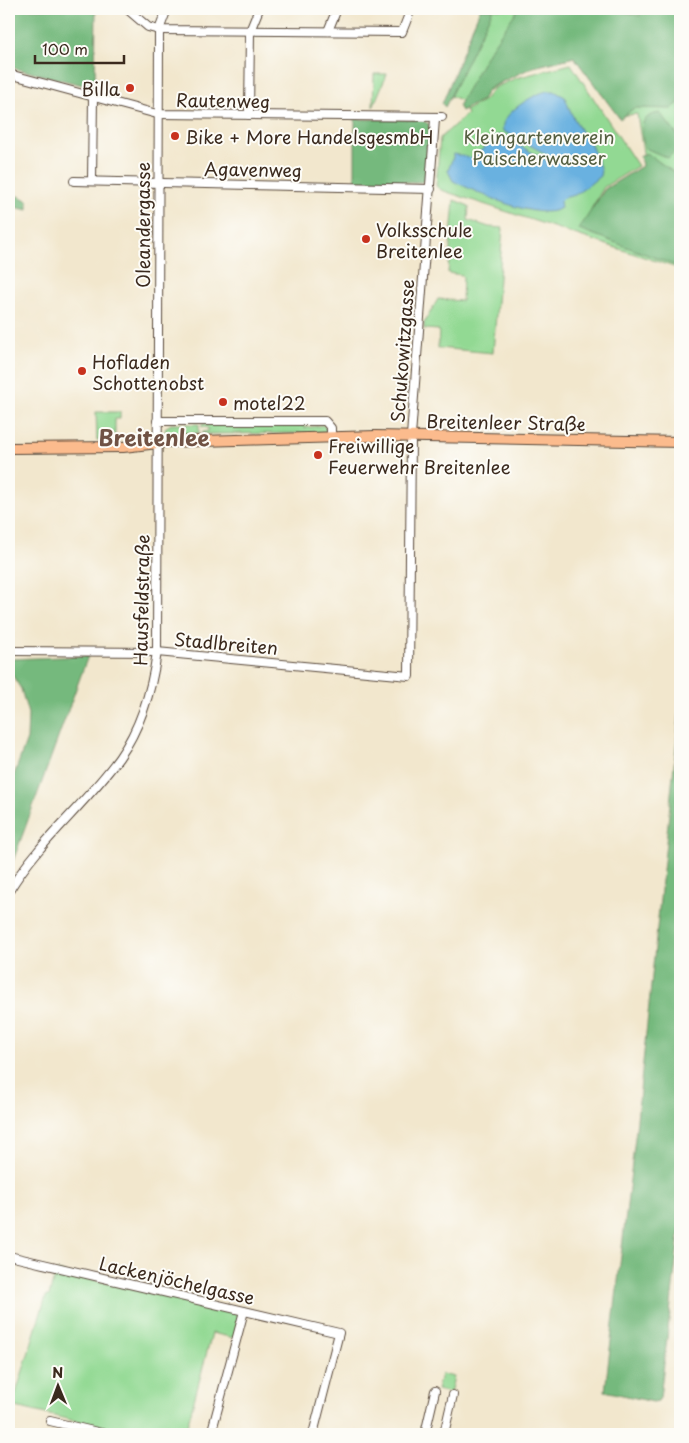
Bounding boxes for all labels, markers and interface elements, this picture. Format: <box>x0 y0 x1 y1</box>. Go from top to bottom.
scale bar <box>35 32 124 64</box>
text: 100 m <box>42 37 88 60</box>
place label: Billa <box>81 75 121 102</box>
marker: Billa <box>124 82 136 94</box>
street label: Rautenweg <box>176 86 270 114</box>
place label: Bike + More HandelsgesmbH <box>185 123 434 150</box>
park label: Kleingartenverein Paischerwasser <box>463 123 615 171</box>
marker: Bike + More HandelsgesmbH <box>169 130 181 142</box>
street label: Agavenweg <box>204 155 302 183</box>
street label: Oleandergasse <box>129 162 156 288</box>
place label: Volksschule Breitenlee <box>376 216 473 264</box>
marker: Volksschule Breitenlee <box>360 233 372 245</box>
street label: Schukowitzgasse <box>384 278 420 424</box>
place label: Hofladen Schottenobst <box>92 348 205 396</box>
marker: Hofladen Schottenobst <box>76 365 88 377</box>
place label: motel22 <box>233 389 306 416</box>
marker: motel22 <box>217 396 229 408</box>
street label: Breitenleer Straße <box>426 407 586 437</box>
district label: Breitenlee <box>98 420 210 453</box>
place label: Freiwillige Feuerwehr Breitenlee <box>328 432 511 480</box>
marker: Freiwillige Feuerwehr Breitenlee <box>312 449 324 461</box>
street label: Hausfeldstraße <box>126 534 156 666</box>
street label: Stadlbreiten <box>173 625 279 661</box>
street label: Lackenjöchelgasse <box>97 1249 257 1311</box>
north arrow <box>32 1360 82 1410</box>
text: N <box>52 1362 63 1383</box>

